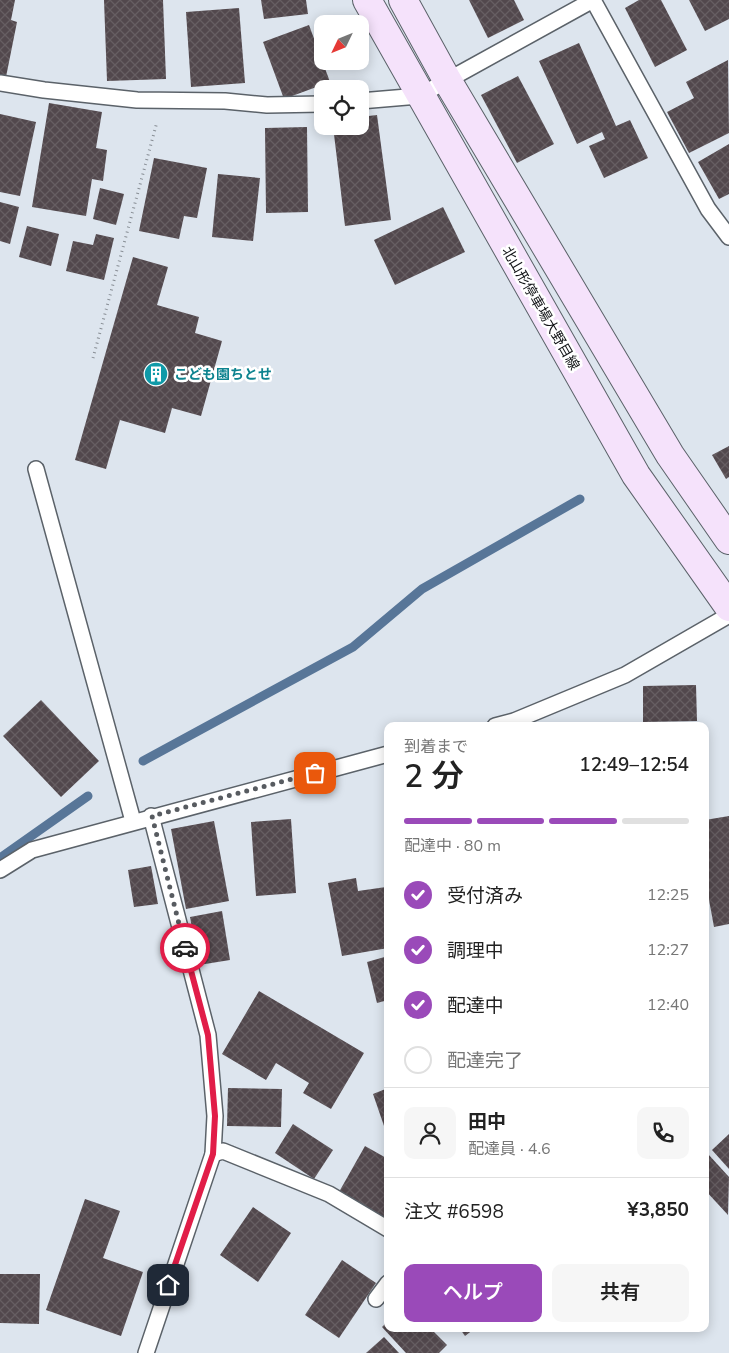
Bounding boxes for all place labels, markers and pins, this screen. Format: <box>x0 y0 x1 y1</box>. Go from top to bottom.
building icon: こども園ちとせ <box>143 361 169 387</box>
place label: こども園ちとせ <box>174 365 272 384</box>
pin <box>294 752 336 794</box>
pin <box>147 1264 189 1306</box>

